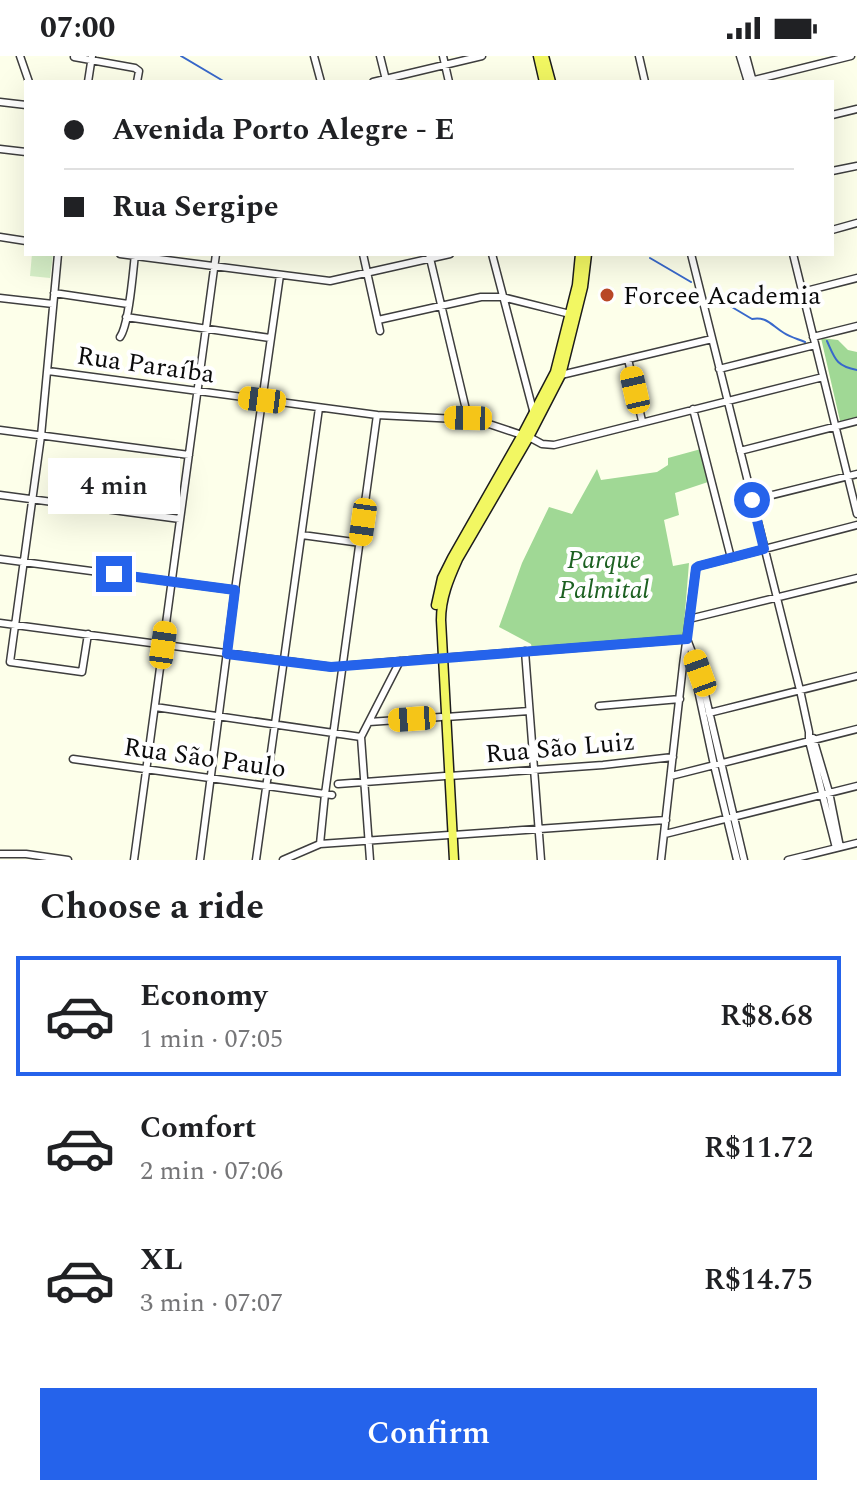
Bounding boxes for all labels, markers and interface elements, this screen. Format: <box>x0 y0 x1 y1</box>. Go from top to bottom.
text: 07:00 <box>40 5 115 51</box>
text: Avenida Porto Alegre - E <box>112 107 455 153</box>
text: Rua Sergipe <box>112 184 279 230</box>
place label: Forcee Academia <box>623 276 821 316</box>
marker: Forcee Academia <box>598 286 616 304</box>
street label: Rua Paraíba <box>74 336 218 394</box>
car <box>618 364 652 416</box>
car <box>237 385 287 415</box>
car <box>444 406 492 430</box>
callout: 4 min <box>48 458 180 514</box>
text: 4 min <box>80 466 148 506</box>
route start <box>734 482 770 518</box>
car <box>348 497 378 547</box>
park label: Parque Palmital <box>559 540 650 610</box>
route end <box>96 556 132 592</box>
car <box>148 620 178 670</box>
car <box>681 646 719 700</box>
car <box>387 705 437 733</box>
street label: Rua São Luiz <box>483 722 637 774</box>
street label: Rua São Paulo <box>121 727 289 789</box>
text: Choose a ride <box>40 880 264 935</box>
text: Economy <box>140 973 267 1019</box>
icon: car <box>44 980 116 1052</box>
text: R$8.68 <box>720 993 813 1039</box>
text: 1 min · 07:05 <box>140 1019 283 1059</box>
text: Comfort <box>140 1105 256 1151</box>
icon: car <box>44 1112 116 1184</box>
text: R$11.72 <box>704 1125 813 1171</box>
text: 2 min · 07:06 <box>140 1151 283 1191</box>
text: XL <box>140 1237 183 1283</box>
icon: car <box>44 1244 116 1316</box>
text: R$14.75 <box>704 1257 813 1303</box>
text: 3 min · 07:07 <box>140 1283 283 1323</box>
button: Confirm <box>40 1388 817 1480</box>

